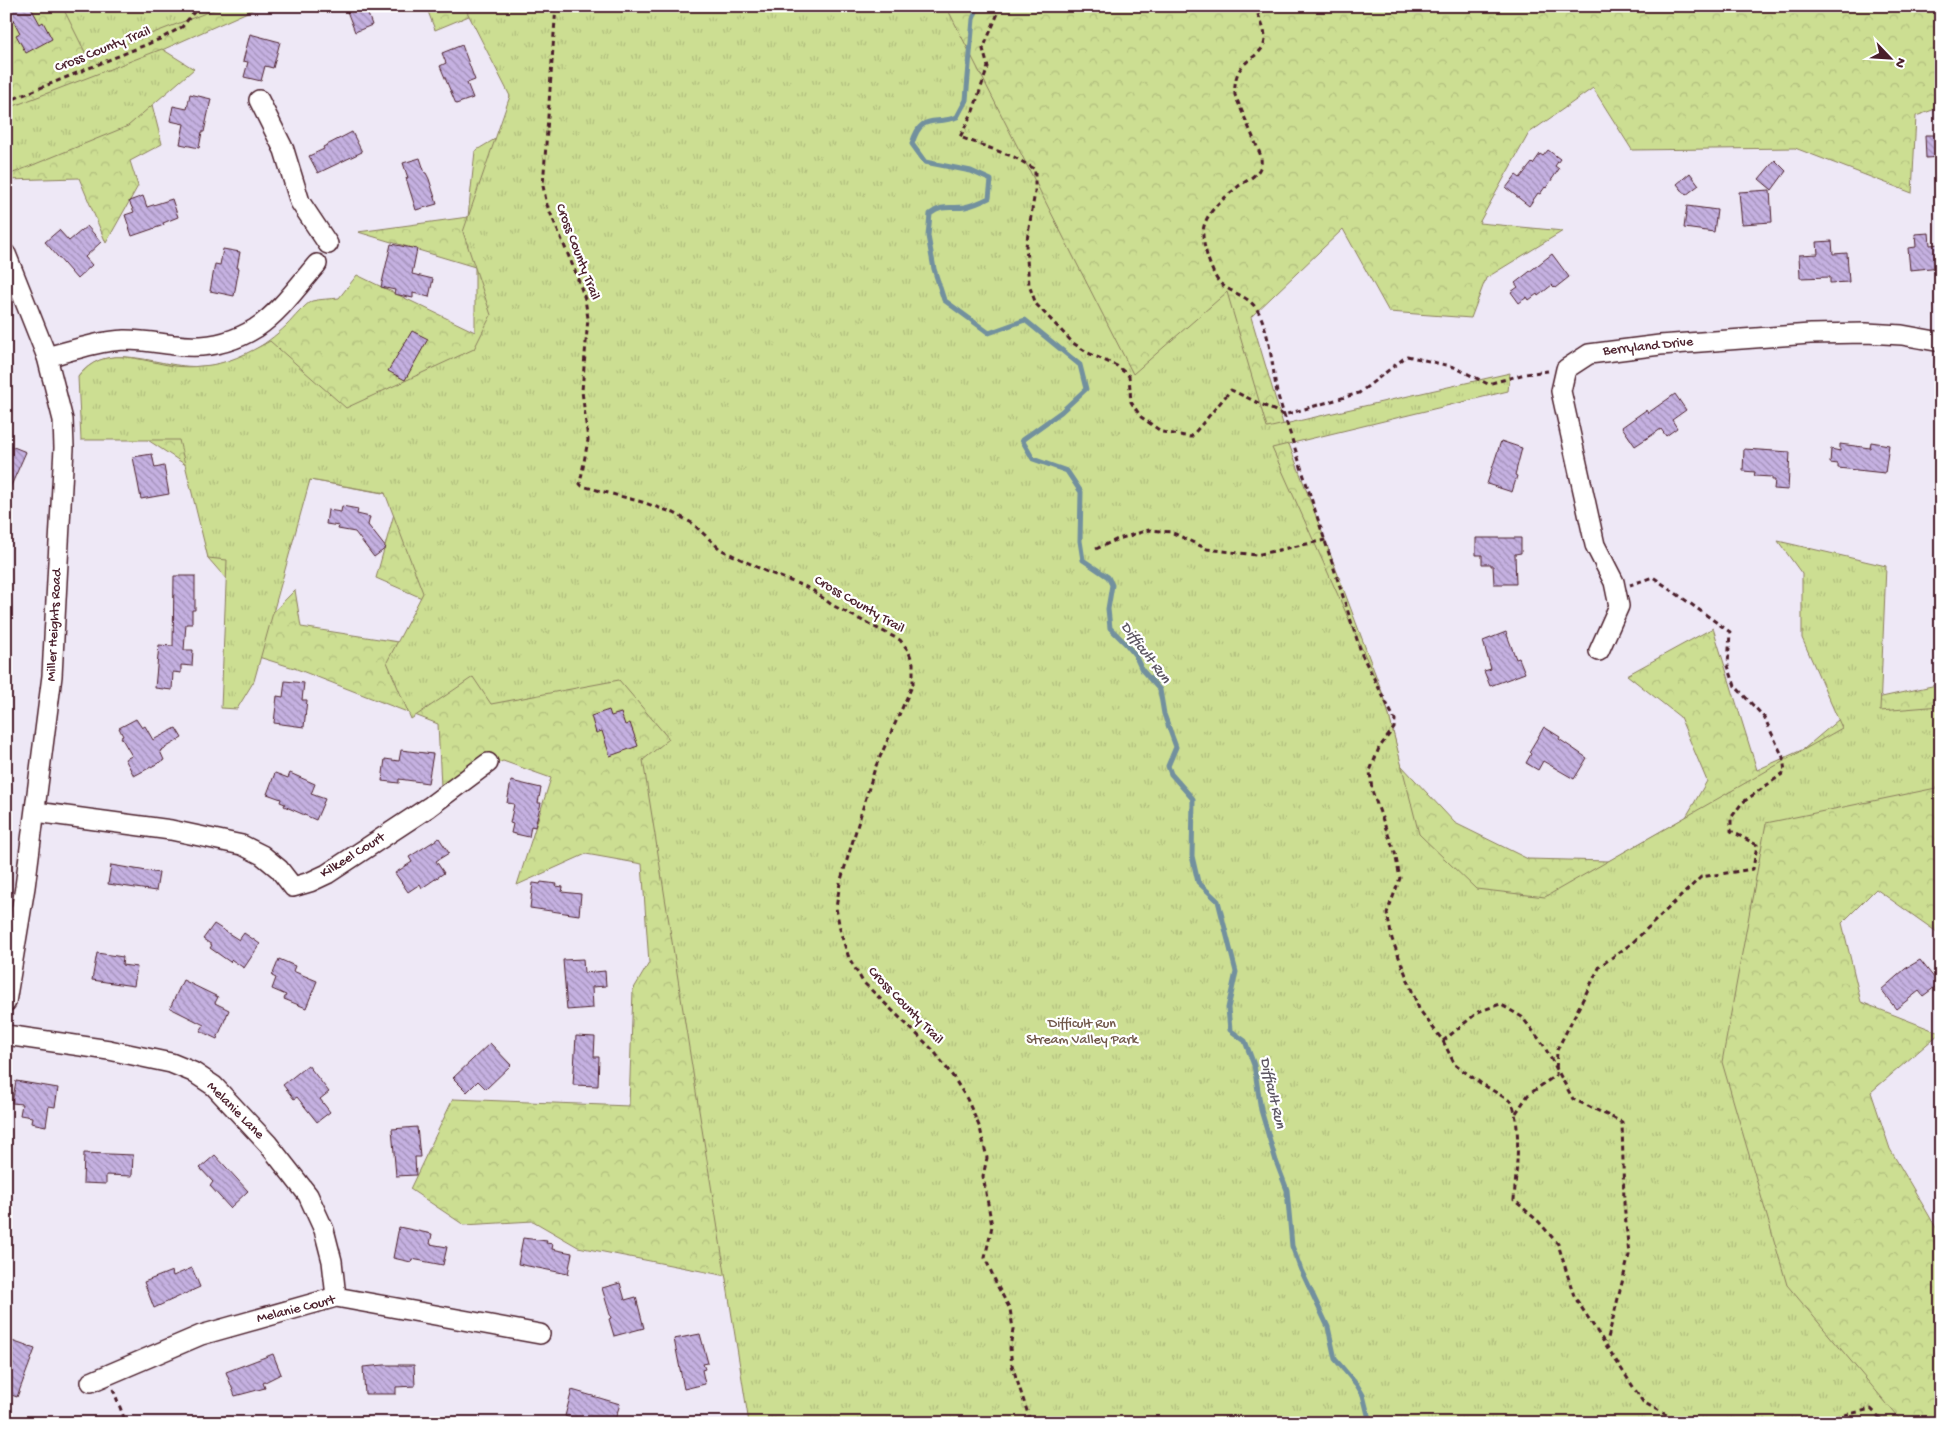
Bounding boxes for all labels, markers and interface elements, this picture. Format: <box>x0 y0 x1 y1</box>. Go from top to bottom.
street label: Cross County Trail <box>53 23 153 77</box>
north arrow <box>1864 32 1914 82</box>
text: N <box>1890 55 1909 70</box>
street label: Cross County Trail <box>551 201 603 303</box>
street label: Berryland Drive <box>1601 334 1695 360</box>
street label: Miller Heights Road <box>44 566 67 682</box>
street label: Cross County Trail <box>811 572 907 638</box>
water label: Difficult Run <box>1116 619 1175 688</box>
street label: Kilkeel Court <box>318 829 390 883</box>
street label: Cross County Trail <box>864 964 946 1048</box>
park label: Difficult Run Stream Valley Park <box>1026 1016 1139 1049</box>
water label: Difficult Run <box>1255 1056 1289 1131</box>
street label: Melanie Lane <box>203 1079 268 1144</box>
street label: Melanie Court <box>255 1292 338 1328</box>

